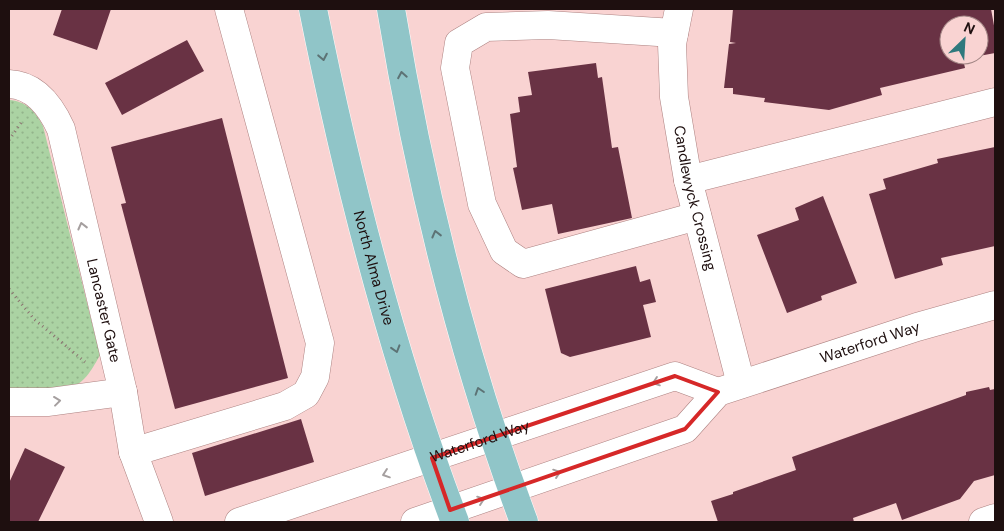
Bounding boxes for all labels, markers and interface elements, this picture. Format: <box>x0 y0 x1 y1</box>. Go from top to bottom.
north arrow <box>939 15 989 65</box>
text: N <box>961 18 978 39</box>
one-way arrow <box>317 52 327 61</box>
one-way arrow <box>397 71 408 79</box>
street label: Candlewyck Crossing <box>669 124 721 273</box>
street label: North Alma Drive <box>349 209 399 328</box>
one-way arrow <box>77 221 88 230</box>
one-way arrow <box>431 231 441 239</box>
street label: Lancaster Gate <box>82 257 126 364</box>
street label: Waterford Way <box>817 317 923 368</box>
one-way arrow <box>391 344 401 352</box>
one-way arrow <box>652 376 661 386</box>
one-way arrow <box>474 387 484 395</box>
one-way arrow <box>54 396 62 407</box>
street label: Waterford Way <box>427 415 533 467</box>
one-way arrow <box>382 468 390 478</box>
one-way arrow <box>553 469 561 479</box>
one-way arrow <box>476 495 484 505</box>

